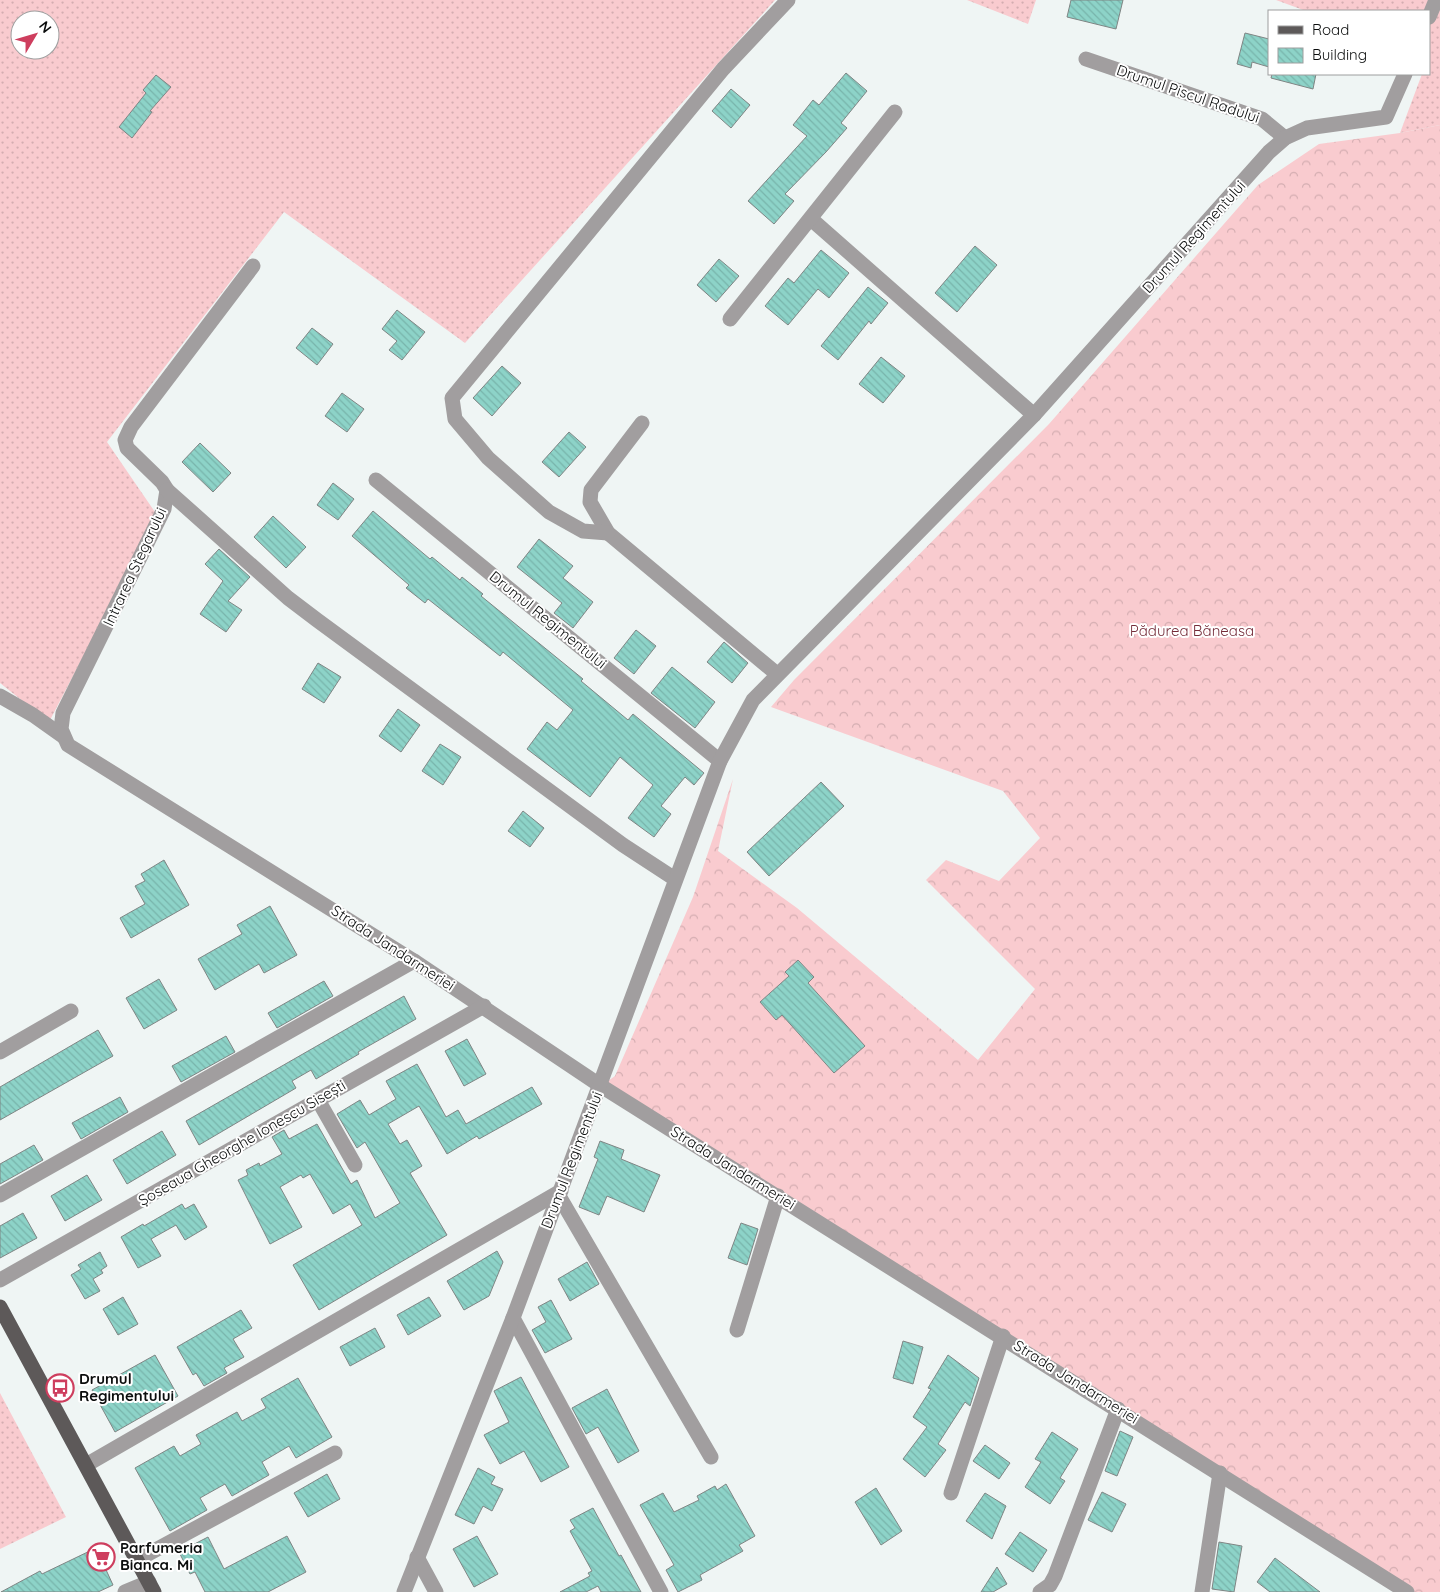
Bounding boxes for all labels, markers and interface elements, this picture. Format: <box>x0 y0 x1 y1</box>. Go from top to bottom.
north arrow <box>10 10 60 60</box>
legend <box>1268 10 1430 75</box>
text: N <box>35 17 56 37</box>
text: Road <box>1312 20 1349 39</box>
text: Building <box>1312 45 1367 64</box>
street label: Drumul Piscul Radului <box>1114 60 1262 127</box>
street label: Drumul Regimentului <box>1138 176 1249 297</box>
street label: Intrarea Stegarului <box>99 504 170 629</box>
street label: Drumul Regimentului <box>486 566 611 673</box>
park label: Pădurea Băneasa <box>1130 621 1254 640</box>
street label: Strada Jandarmeriei <box>328 901 459 995</box>
street label: Șoseaua Gheorghe Ionescu Sisești <box>135 1075 349 1210</box>
street label: Drumul Regimentului <box>537 1089 606 1231</box>
street label: Strada Jandarmeriei <box>667 1121 799 1214</box>
street label: Strada Jandarmeriei <box>1010 1335 1142 1428</box>
place label: Drumul Regimentului <box>79 1369 174 1405</box>
bus stop icon: Drumul Regimentului <box>45 1373 75 1403</box>
place label: Parfumeria Bianca. Mi <box>120 1538 202 1574</box>
supermarket icon: Parfumeria Bianca. Mi <box>86 1542 116 1572</box>

